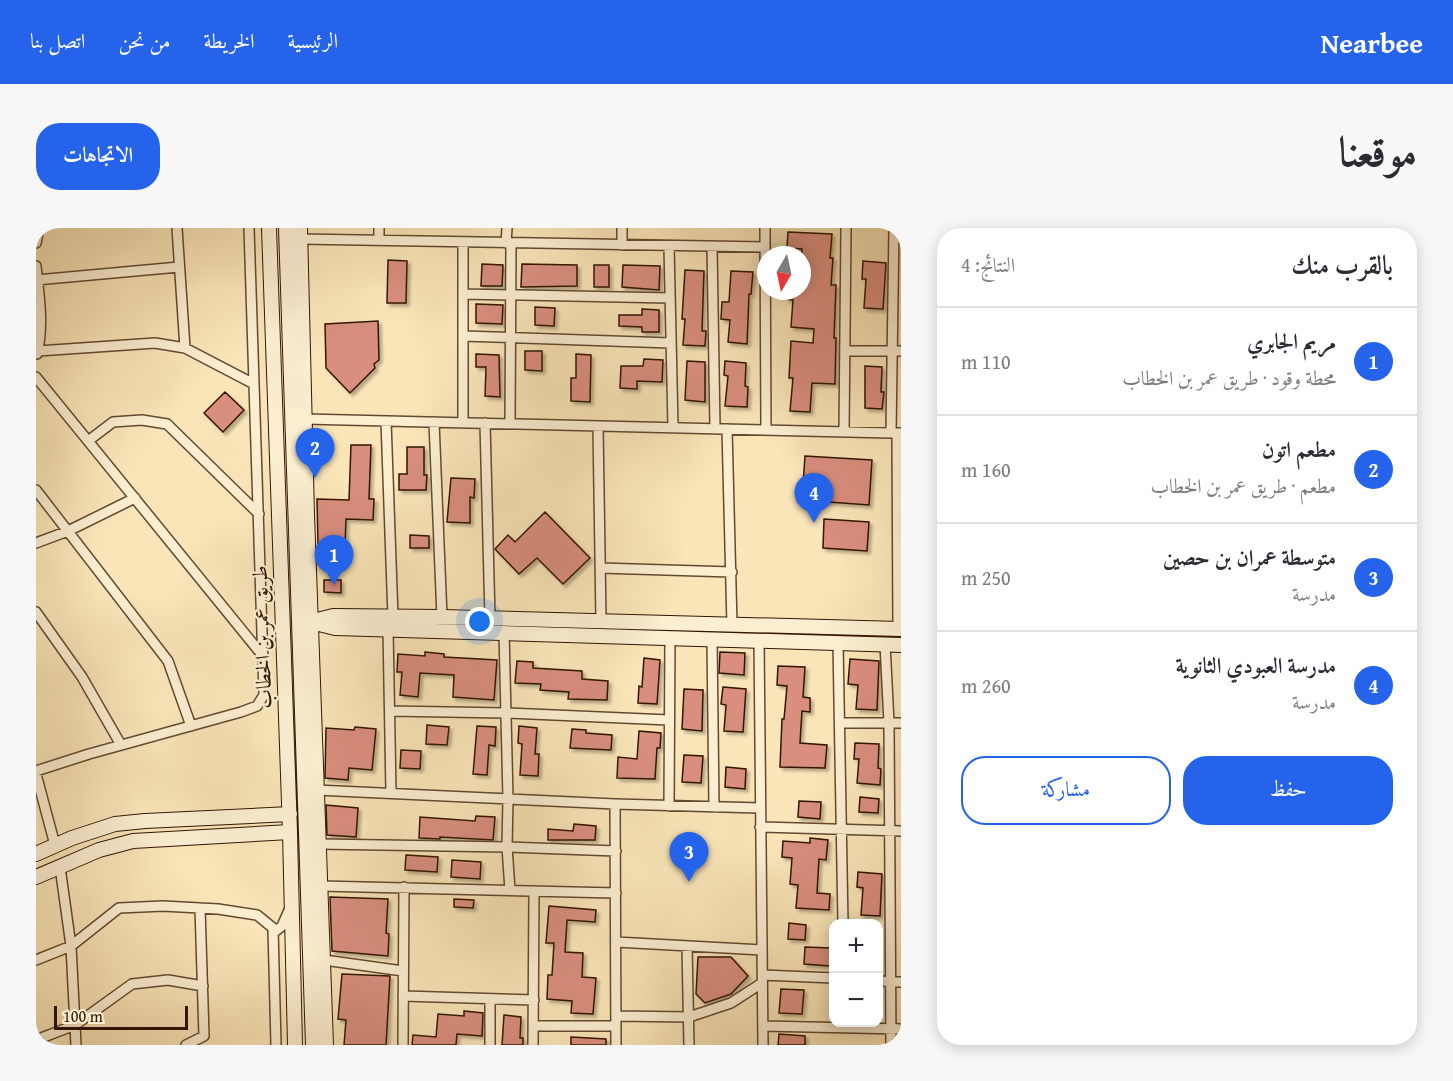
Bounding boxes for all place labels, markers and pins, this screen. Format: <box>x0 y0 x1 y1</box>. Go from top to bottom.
pin: 2 <box>296 428 334 478</box>
pin: 4 <box>794 474 834 523</box>
pin: 1 <box>314 536 354 585</box>
pin: 3 <box>670 832 708 882</box>

